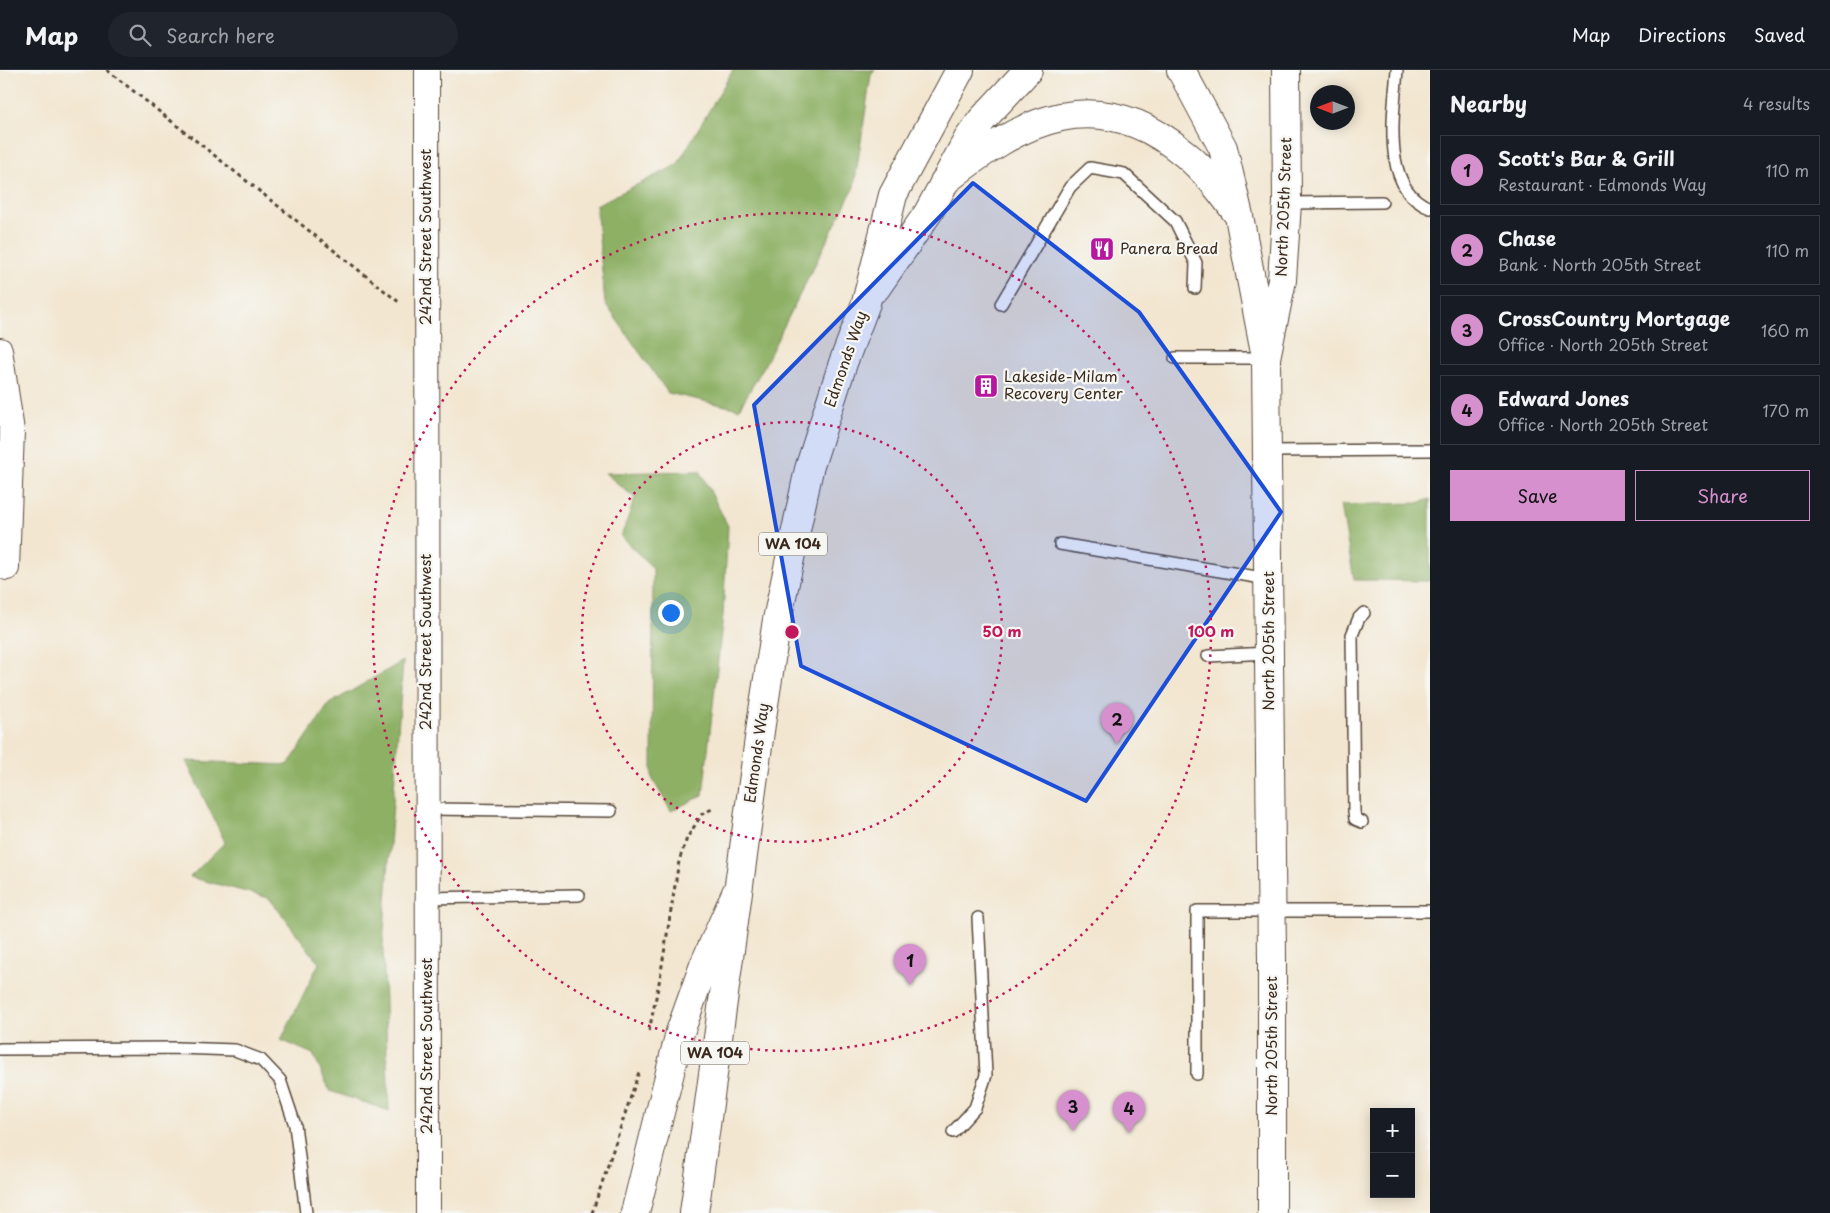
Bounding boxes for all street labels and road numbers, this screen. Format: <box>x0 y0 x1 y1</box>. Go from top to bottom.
street label: North 205th Street <box>1269 137 1296 277</box>
street label: 242nd Street Southwest <box>413 149 436 325</box>
street label: Edmonds Way <box>817 307 872 410</box>
road number: WA 104 <box>759 532 827 556</box>
street label: 242nd Street Southwest <box>413 554 436 730</box>
street label: North 205th Street <box>1256 571 1279 711</box>
street label: Edmonds Way <box>737 701 774 804</box>
street label: 242nd Street Southwest <box>414 958 437 1134</box>
street label: North 205th Street <box>1259 976 1282 1116</box>
road number: WA 104 <box>681 1041 749 1064</box>

